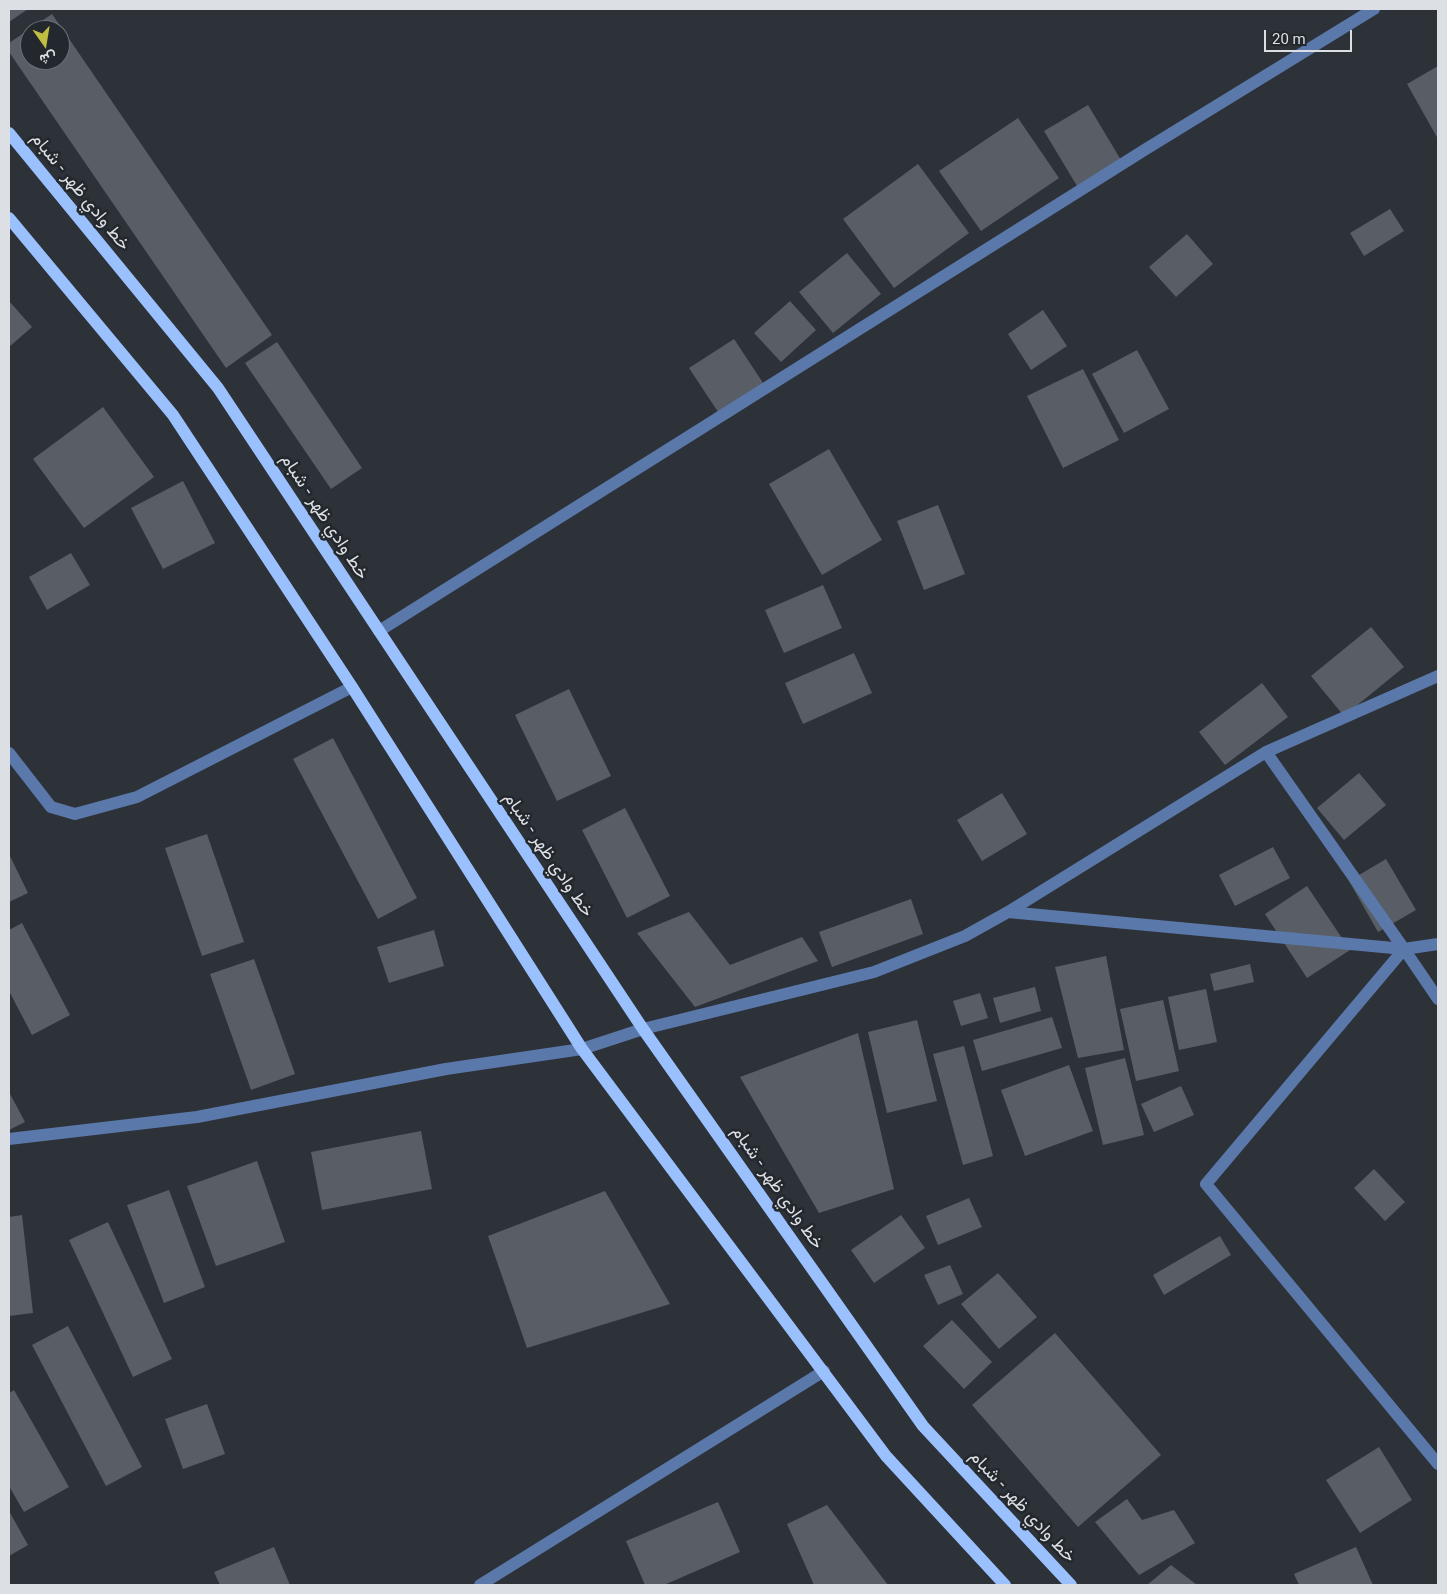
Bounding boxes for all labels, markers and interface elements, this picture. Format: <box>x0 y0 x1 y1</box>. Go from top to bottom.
north arrow <box>20 20 70 70</box>
scale bar <box>1267 20 1354 52</box>
text: 20 m <box>1272 30 1306 48</box>
text: ش <box>38 49 58 68</box>
street label: خط وادي ظهر - شبام <box>26 129 134 255</box>
street label: خط وادي ظهر - شبام <box>275 450 373 584</box>
street label: خط وادي ظهر - شبام <box>498 789 598 921</box>
street label: خط وادي ظهر - شبام <box>726 1122 828 1254</box>
street label: خط وادي ظهر - شبام <box>964 1446 1080 1568</box>

